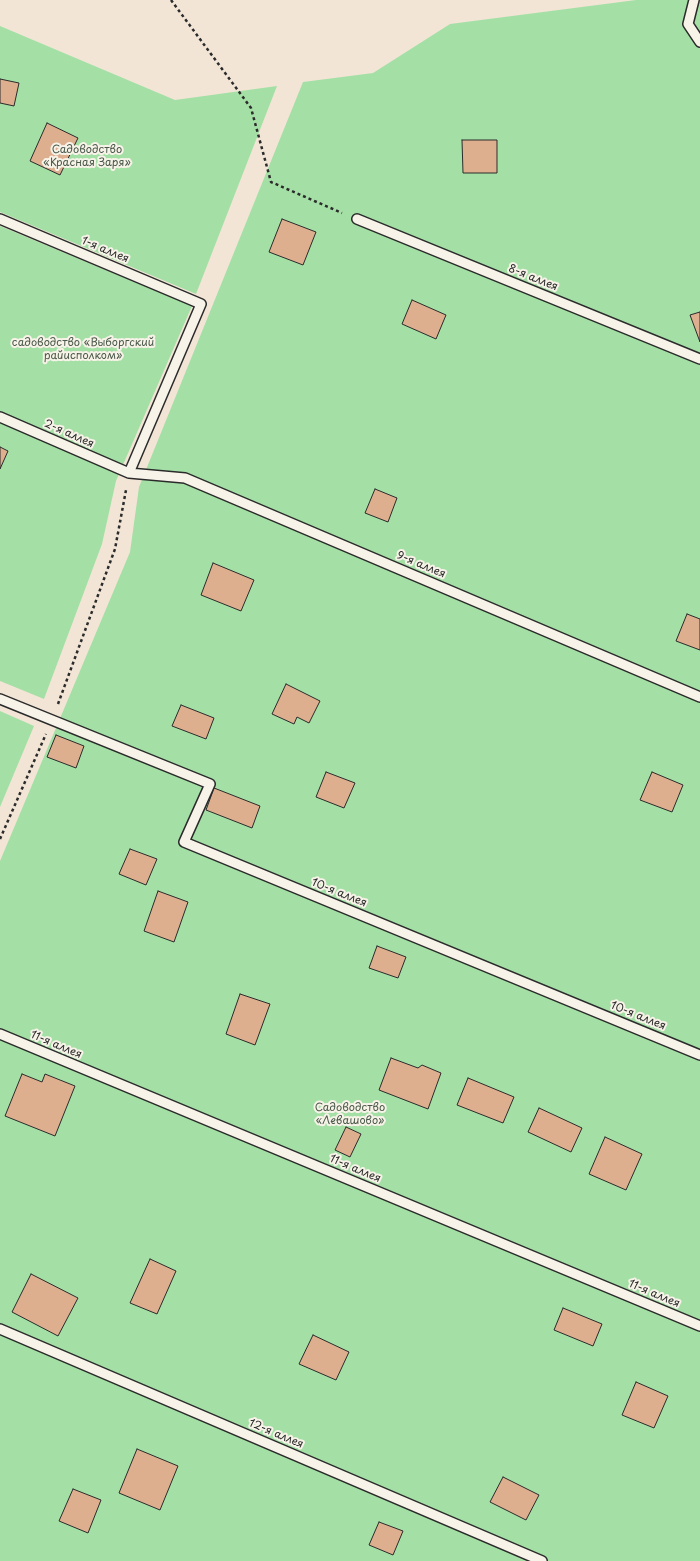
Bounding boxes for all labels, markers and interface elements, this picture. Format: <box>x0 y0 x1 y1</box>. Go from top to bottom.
park label: Садоводство «Красная Заря» <box>43 143 131 169</box>
street label: 1-я аллея <box>79 234 131 266</box>
street label: 8-я аллея <box>506 262 560 294</box>
park label: садоводство «Выборгский райисполком» <box>12 336 154 362</box>
street label: 2-я аллея <box>42 417 96 451</box>
street label: 9-я аллея <box>395 549 447 581</box>
street label: 10-я аллея <box>309 876 369 910</box>
street label: 10-я аллея <box>608 999 668 1033</box>
street label: 11-я аллея <box>28 1028 84 1062</box>
park label: Садоводство «Левашово» <box>315 1101 385 1127</box>
street label: 11-я аллея <box>327 1152 383 1186</box>
street label: 11-я аллея <box>626 1277 682 1311</box>
street label: 12-я аллея <box>247 1417 305 1451</box>

